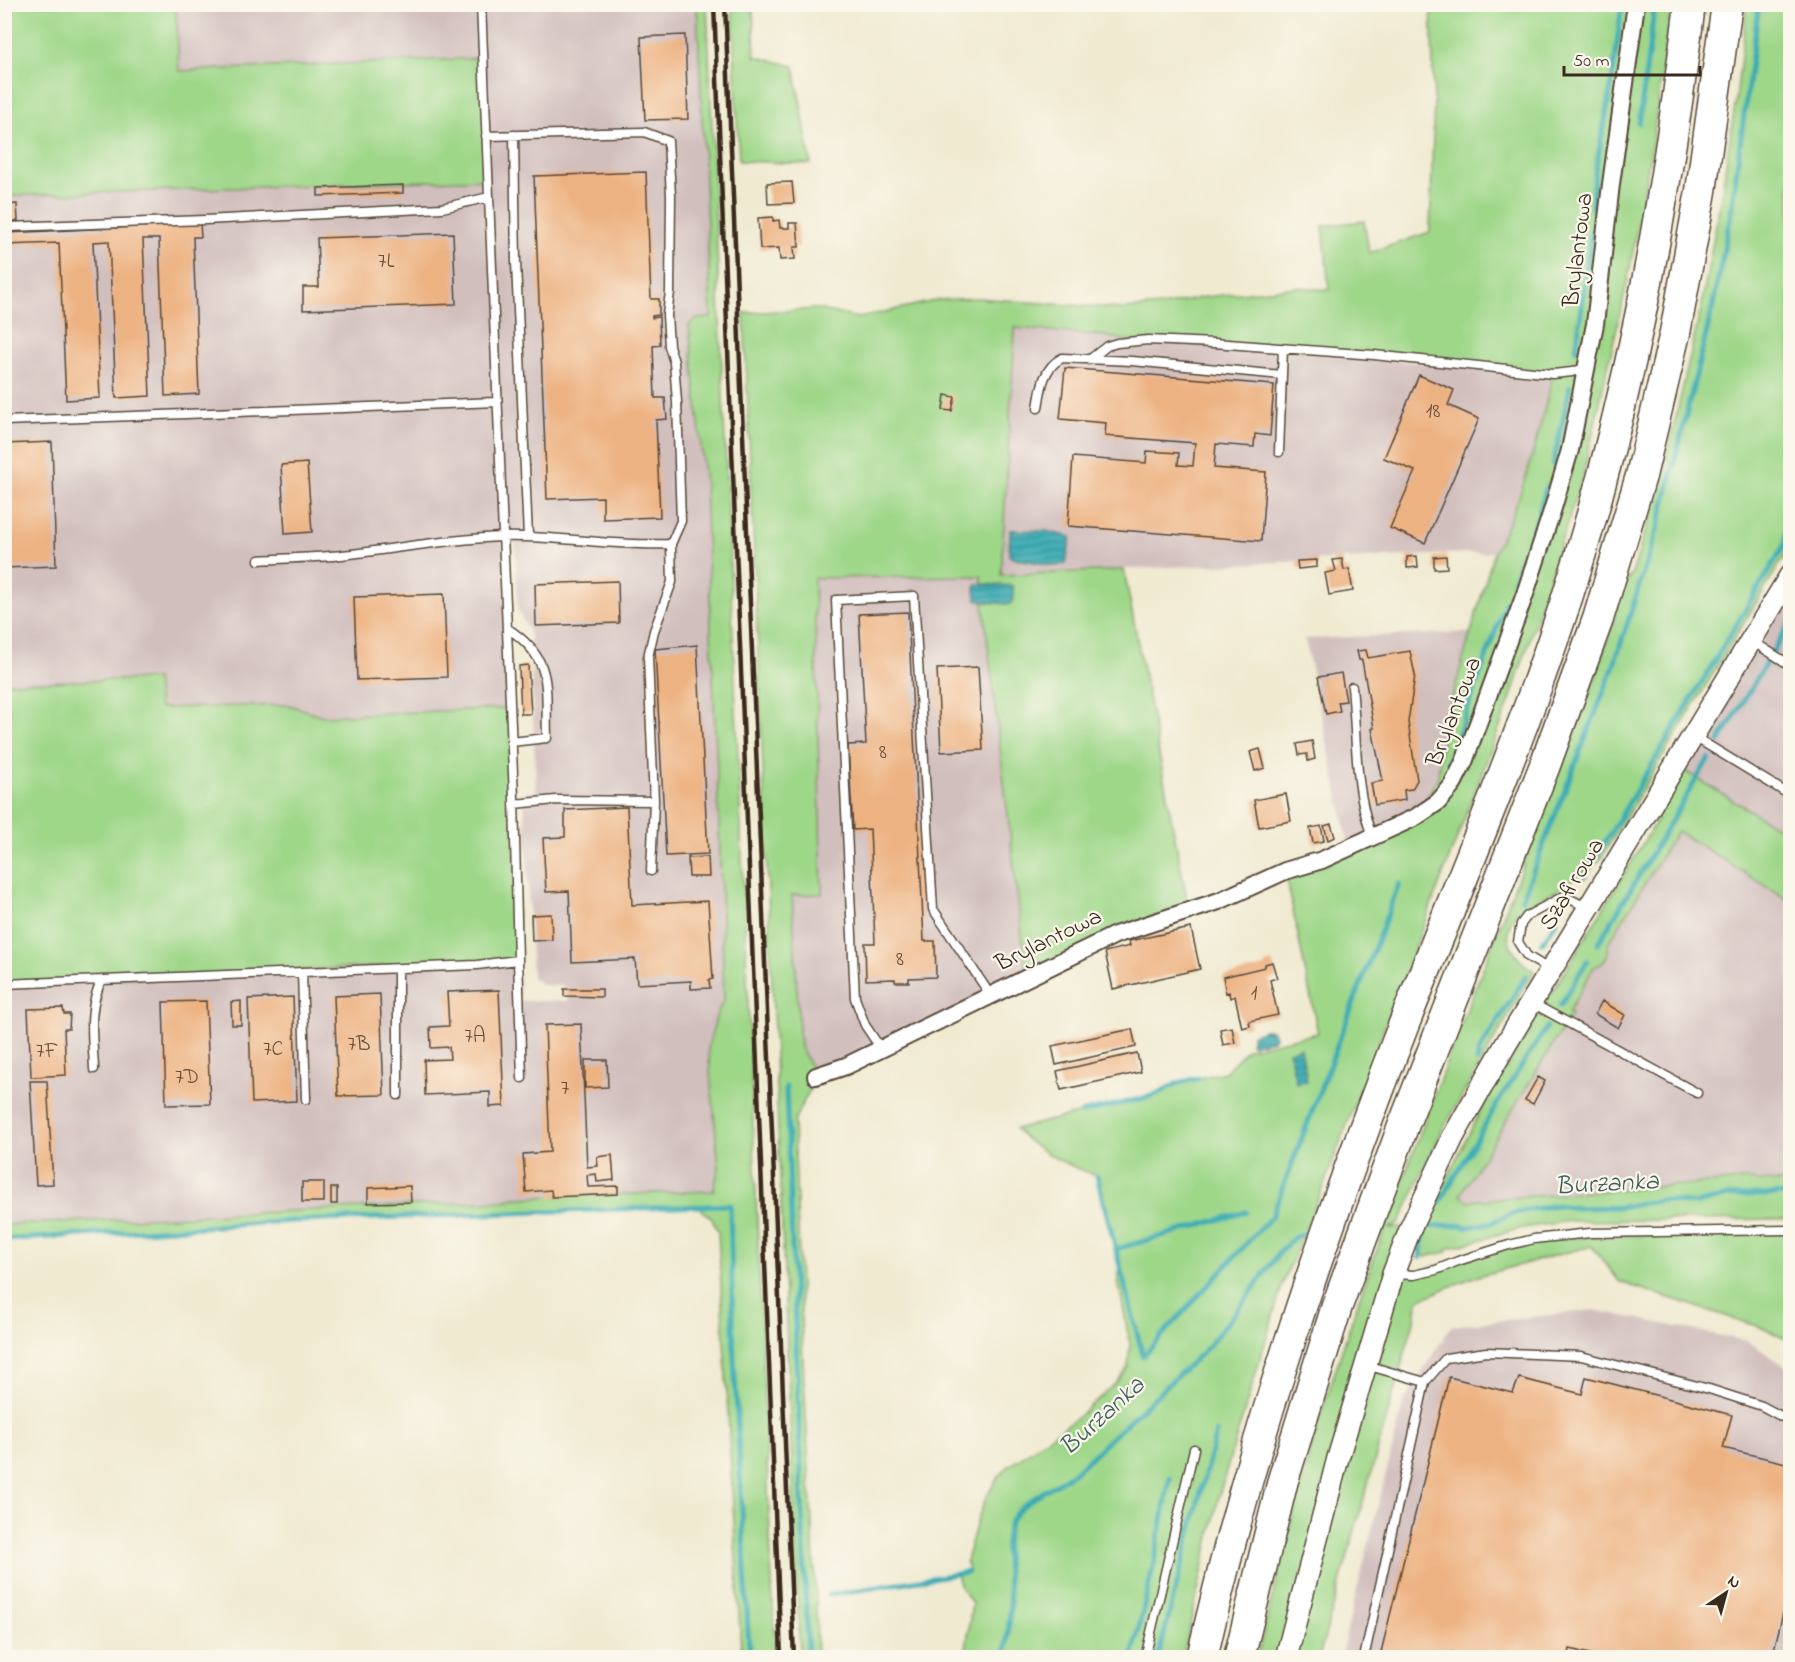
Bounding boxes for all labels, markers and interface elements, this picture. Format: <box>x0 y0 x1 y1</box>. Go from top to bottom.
scale bar <box>1564 39 1700 77</box>
text: 50 m <box>1573 49 1610 75</box>
street label: Brylantowa <box>1555 191 1604 310</box>
house number: 7L <box>378 247 394 277</box>
house number: 18 <box>1426 397 1440 427</box>
street label: Brylantowa <box>1418 652 1493 773</box>
house number: 8 <box>879 738 887 768</box>
street label: Szafirowa <box>1532 832 1614 938</box>
street label: Brylantowa <box>989 900 1109 983</box>
house number: 8 <box>896 945 904 975</box>
house number: 1 <box>1251 979 1258 1009</box>
house number: 7A <box>464 1022 486 1052</box>
house number: 7B <box>348 1030 370 1060</box>
house number: 7C <box>263 1035 283 1065</box>
house number: 7F <box>36 1037 59 1067</box>
house number: 7D <box>175 1063 199 1093</box>
house number: 7 <box>561 1074 570 1104</box>
water label: Burzanka <box>1554 1163 1661 1207</box>
water label: Burzanka <box>1052 1368 1155 1466</box>
north arrow <box>1696 1563 1756 1623</box>
text: N <box>1722 1570 1745 1595</box>

